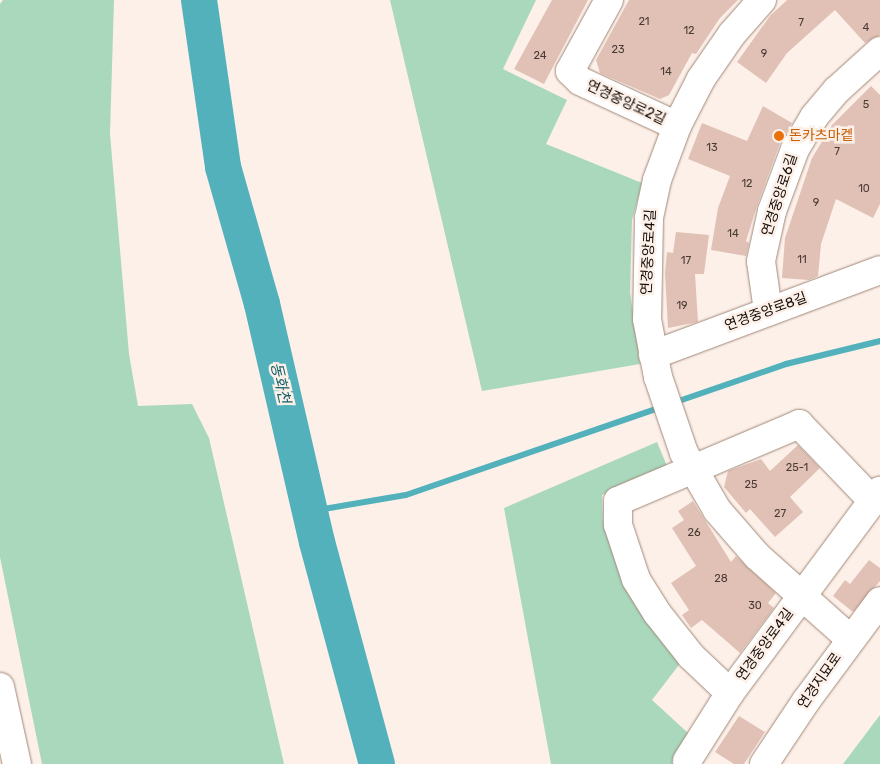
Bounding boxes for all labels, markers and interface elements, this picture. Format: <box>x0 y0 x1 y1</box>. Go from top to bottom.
house number: 21 <box>638 15 650 29</box>
house number: 7 <box>798 16 804 30</box>
house number: 4 <box>863 21 869 35</box>
house number: 12 <box>683 24 695 38</box>
house number: 23 <box>611 43 625 57</box>
house number: 9 <box>761 47 767 61</box>
house number: 24 <box>533 49 547 63</box>
house number: 14 <box>660 65 672 79</box>
street label: 연경중앙로2길 <box>584 77 668 129</box>
house number: 5 <box>863 98 869 112</box>
place label: 돈카츠마켙 <box>789 128 853 144</box>
marker: 돈카츠마켙 <box>773 130 785 142</box>
house number: 13 <box>706 141 718 155</box>
house number: 7 <box>834 145 840 159</box>
street label: 연경중앙로6길 <box>759 152 801 238</box>
house number: 12 <box>741 177 753 191</box>
house number: 10 <box>858 182 870 196</box>
house number: 9 <box>813 196 819 210</box>
street label: 연경중앙로4길 <box>638 209 660 295</box>
house number: 14 <box>727 227 739 241</box>
house number: 11 <box>797 253 807 267</box>
house number: 17 <box>681 254 691 268</box>
street label: 연경중앙로8길 <box>723 289 809 335</box>
house number: 19 <box>676 299 688 313</box>
water label: 동화천 <box>267 361 293 405</box>
house number: 25-1 <box>786 461 808 475</box>
house number: 25 <box>745 478 757 492</box>
house number: 27 <box>774 507 786 521</box>
house number: 26 <box>687 526 701 540</box>
house number: 28 <box>714 572 728 586</box>
house number: 30 <box>748 599 762 613</box>
street label: 연경중앙로4길 <box>733 605 797 685</box>
street label: 연경지묘로 <box>795 650 845 712</box>

